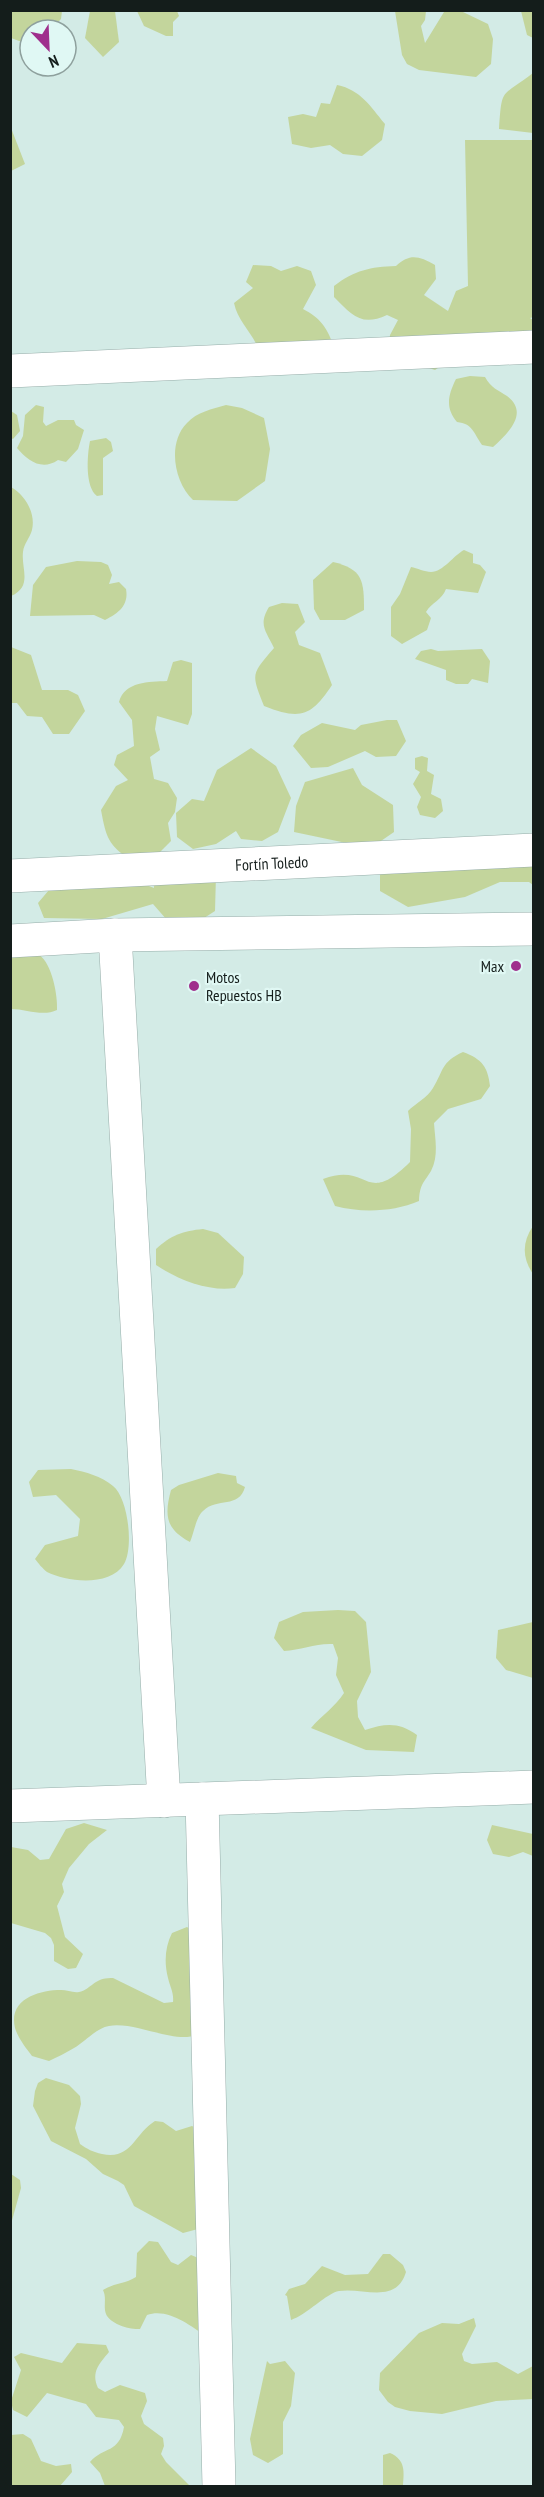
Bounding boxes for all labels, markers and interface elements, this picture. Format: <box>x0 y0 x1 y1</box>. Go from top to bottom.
north arrow <box>18 18 78 78</box>
text: N <box>46 51 62 73</box>
street label: Fortín Toledo <box>235 851 309 875</box>
place label: Max <box>481 956 504 976</box>
marker: Max <box>509 959 523 973</box>
place label: Motos Repuestos HB <box>206 967 282 1005</box>
marker: Motos Repuestos HB <box>187 979 201 993</box>

